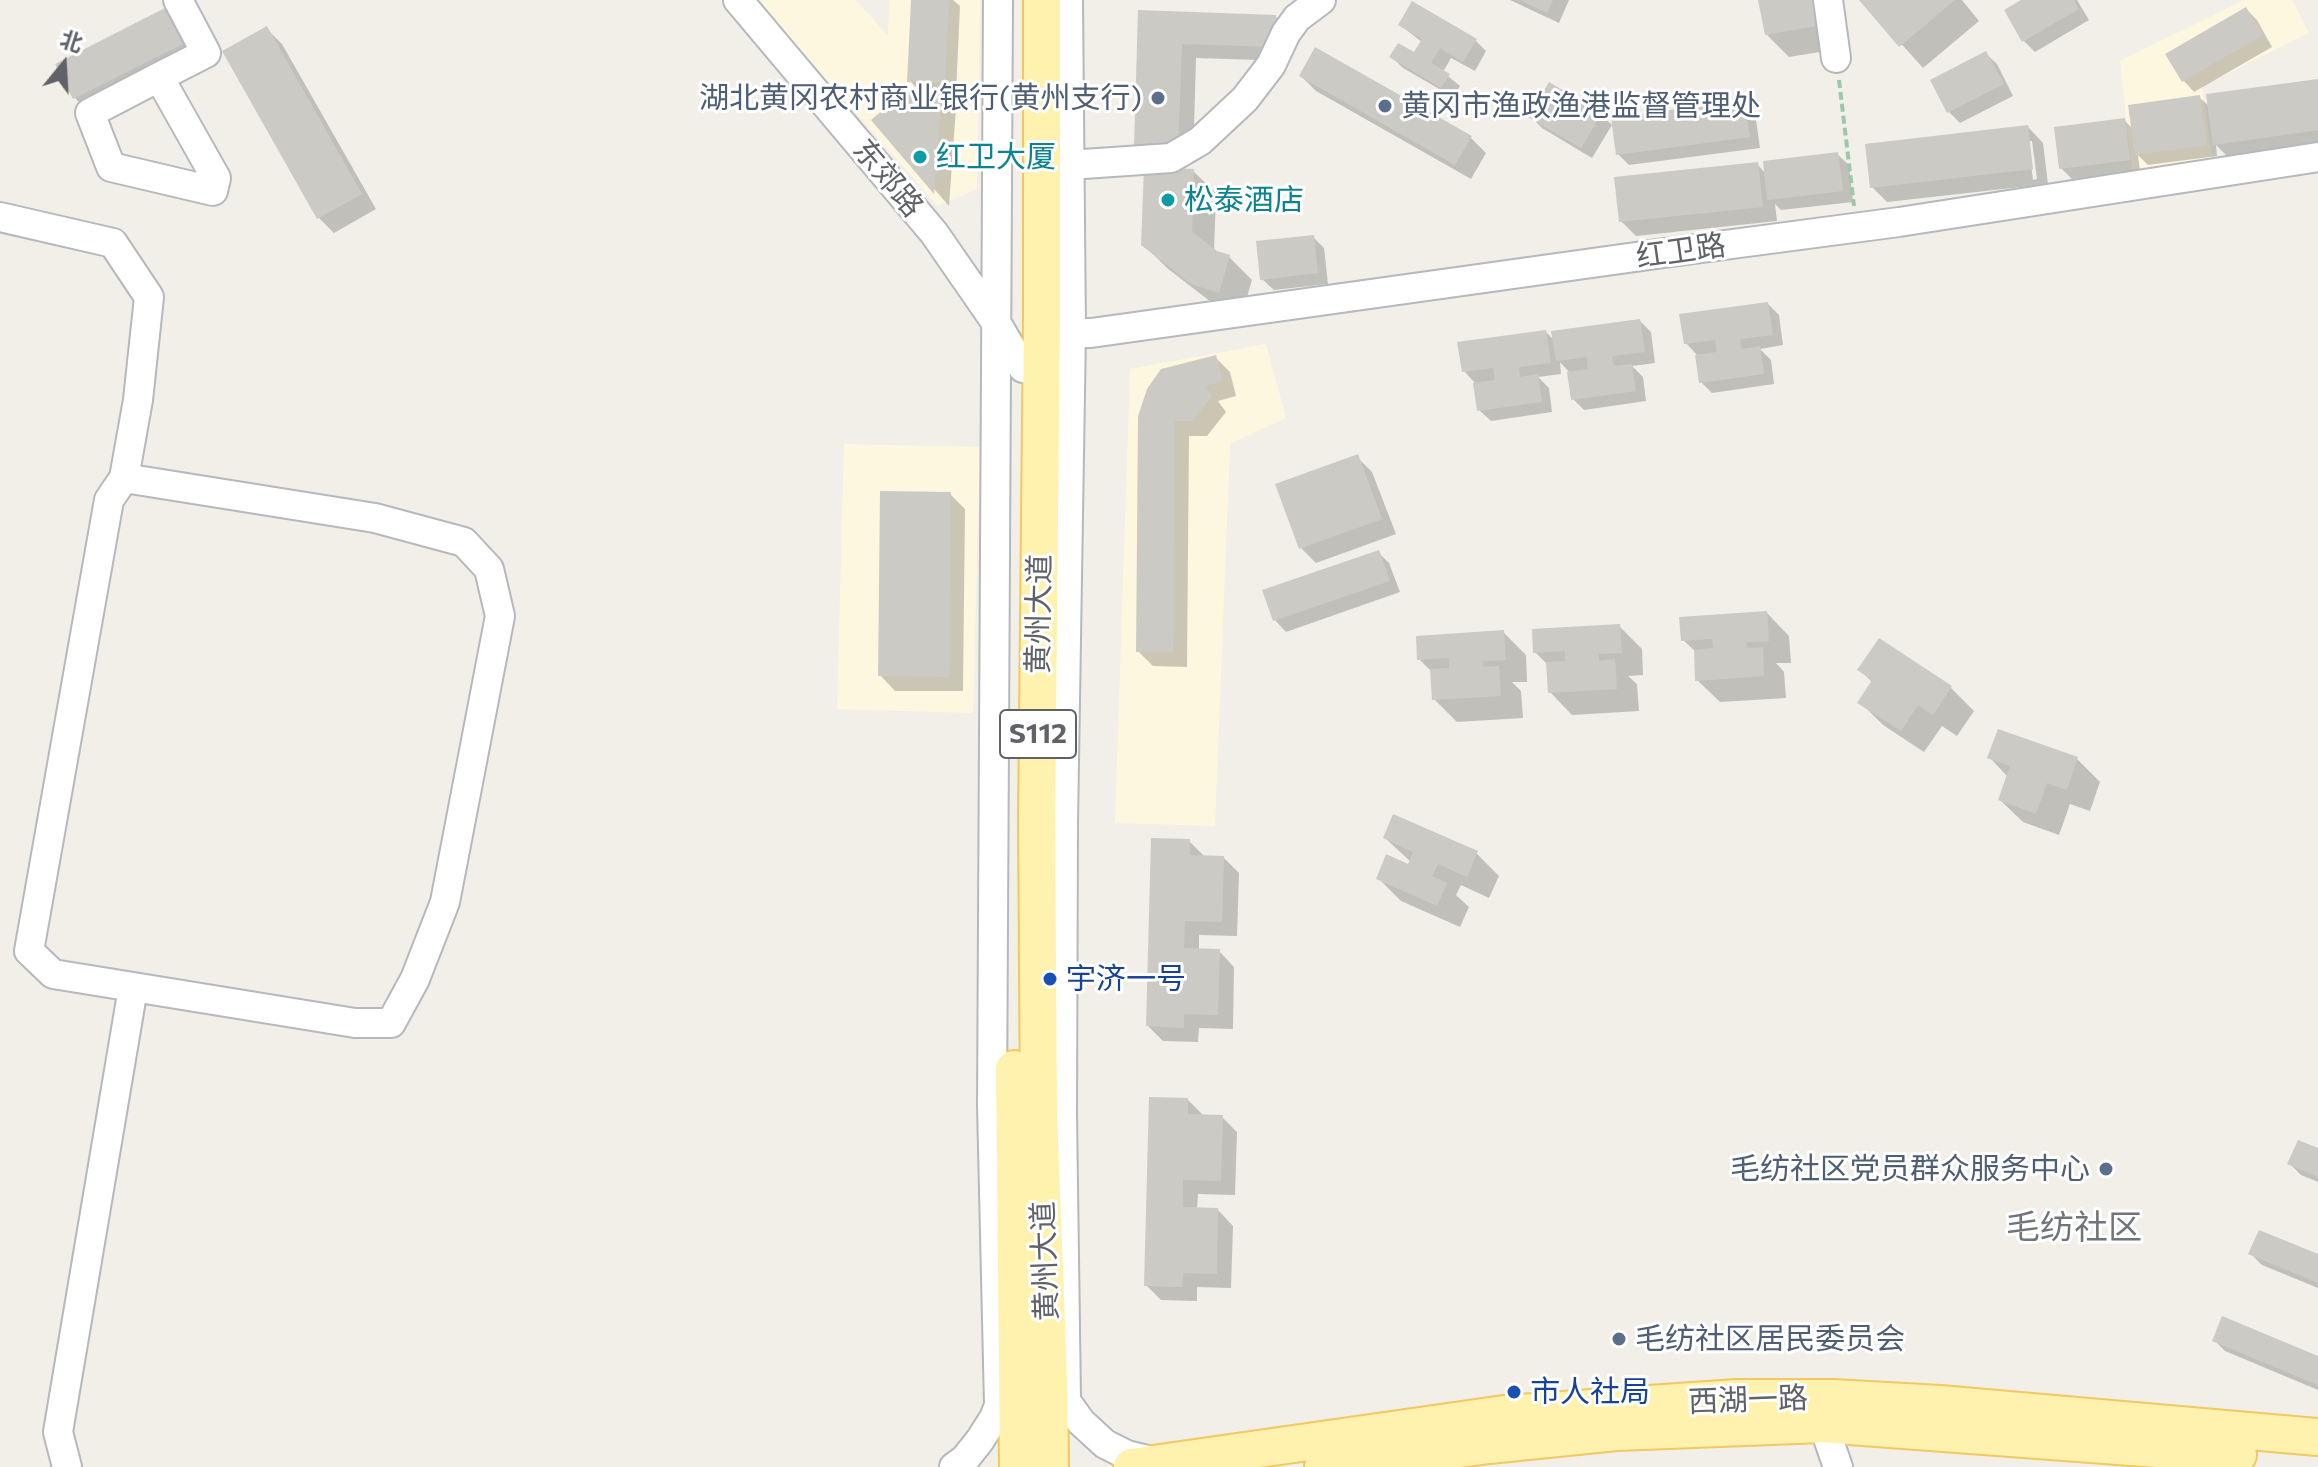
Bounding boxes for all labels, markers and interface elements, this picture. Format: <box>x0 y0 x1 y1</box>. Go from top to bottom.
north arrow <box>24 24 104 104</box>
text: 北 <box>57 24 86 57</box>
place label: 湖北黄冈农村商业银行(黄州支行) <box>699 80 1142 116</box>
place label: 黄冈市渔政渔港监督管理处 <box>1401 88 1761 124</box>
marker: 湖北黄冈农村商业银行(黄州支行) <box>1149 89 1167 107</box>
marker: 黄冈市渔政渔港监督管理处 <box>1376 97 1394 115</box>
street label: 东郊路 <box>845 132 931 224</box>
place label: 红卫大厦 <box>936 139 1056 175</box>
marker: 红卫大厦 <box>911 148 929 166</box>
place label: 松泰酒店 <box>1184 182 1304 218</box>
marker: 松泰酒店 <box>1159 191 1177 209</box>
street label: 红卫路 <box>1634 227 1728 275</box>
street label: 黄州大道 <box>1020 554 1058 674</box>
road number: S112 <box>1000 710 1076 758</box>
place label: 宇济一号 <box>1066 961 1186 997</box>
marker: 宇济一号 <box>1041 970 1059 988</box>
place label: 毛纺社区党员群众服务中心 <box>1730 1151 2090 1187</box>
marker: 毛纺社区党员群众服务中心 <box>2097 1160 2115 1178</box>
street label: 黄州大道 <box>1025 1200 1065 1322</box>
district label: 毛纺社区 <box>2006 1208 2142 1248</box>
place label: 毛纺社区居民委员会 <box>1635 1321 1905 1357</box>
marker: 毛纺社区居民委员会 <box>1610 1330 1628 1348</box>
place label: 市人社局 <box>1530 1374 1650 1410</box>
street label: 西湖一路 <box>1687 1380 1809 1420</box>
marker: 市人社局 <box>1505 1383 1523 1401</box>

